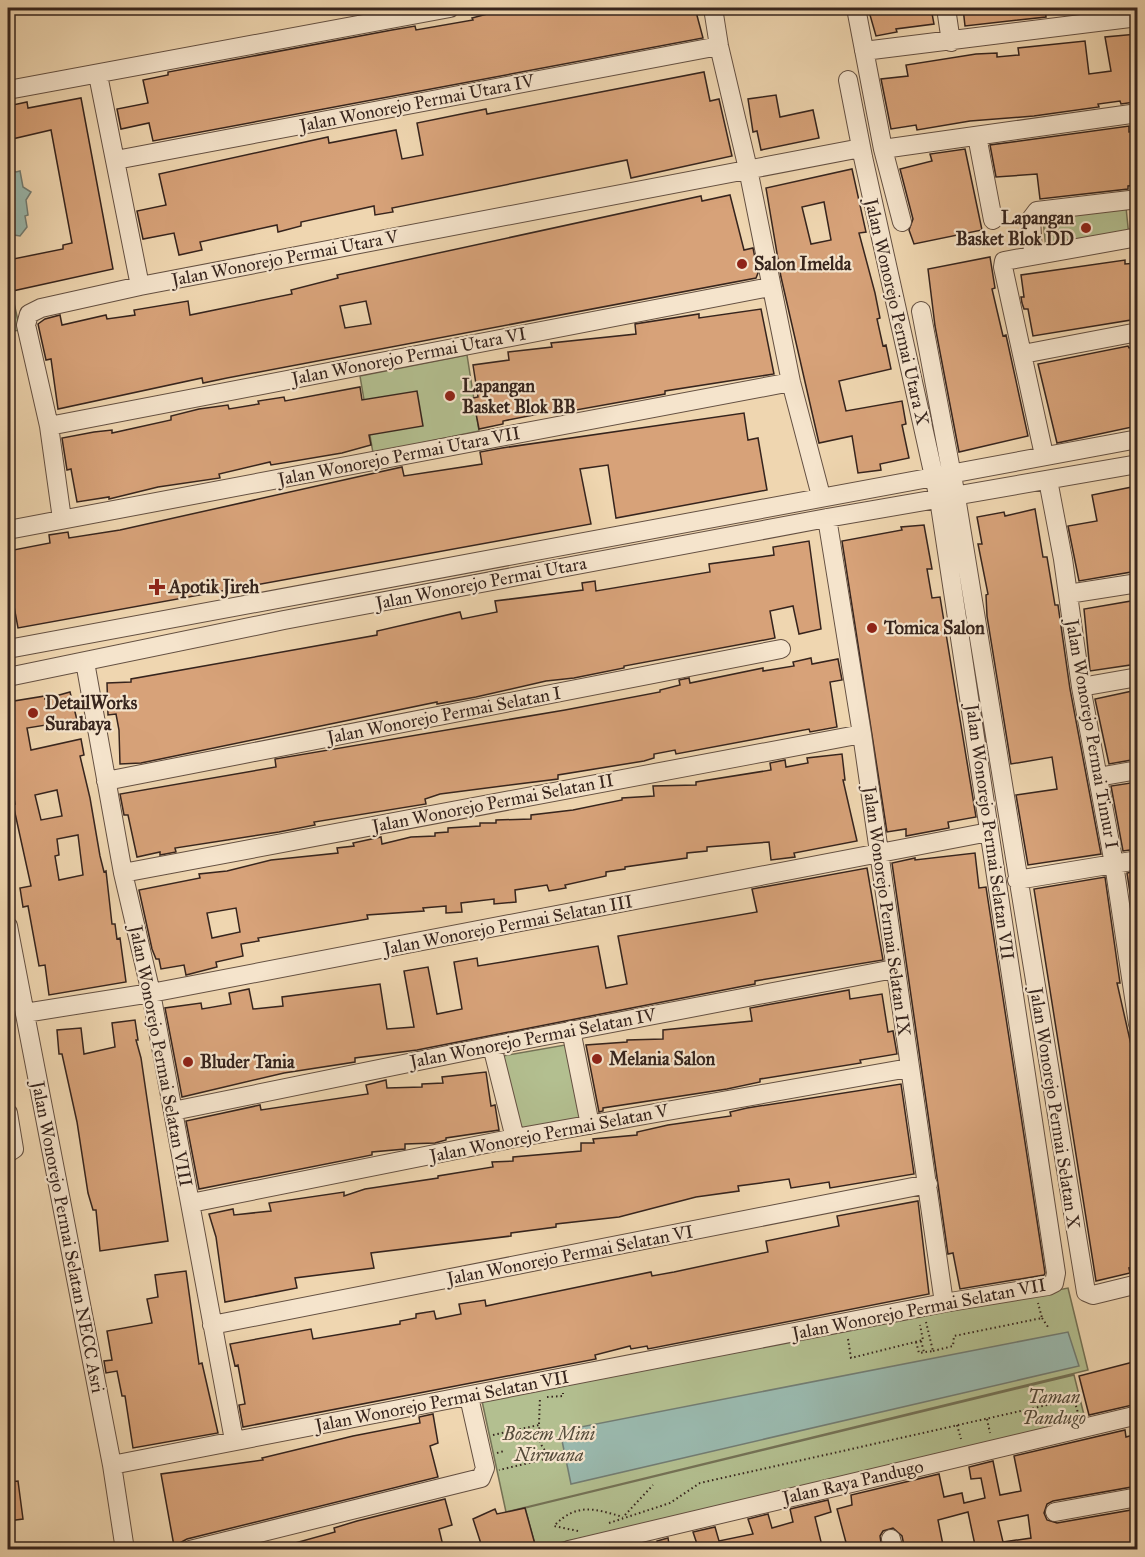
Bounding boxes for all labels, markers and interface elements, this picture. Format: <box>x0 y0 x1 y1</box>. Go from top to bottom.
street label: Jalan Wonorejo Permai Utara IV <box>296 69 538 138</box>
street label: Jalan Wonorejo Permai Utara X <box>859 194 934 428</box>
place label: Lapangan Basket Blok DD <box>956 207 1074 250</box>
marker: Lapangan Basket Blok DD <box>1079 221 1093 235</box>
street label: Jalan Wonorejo Permai Utara V <box>168 225 402 292</box>
place label: Salon Imelda <box>754 253 852 275</box>
marker: Salon Imelda <box>735 257 749 271</box>
street label: Jalan Wonorejo Permai Utara VI <box>288 322 529 391</box>
place label: Lapangan Basket Blok BB <box>462 375 576 418</box>
marker: Lapangan Basket Blok BB <box>443 389 457 403</box>
street label: Jalan Wonorejo Permai Utara VII <box>274 422 522 492</box>
street label: Jalan Wonorejo Permai Utara <box>372 552 589 616</box>
place label: Apotik Jireh <box>168 576 260 599</box>
marker: Apotik Jireh <box>150 580 164 594</box>
street label: Jalan Wonorejo Permai Timur I <box>1060 616 1123 851</box>
place label: Tomica Salon <box>883 617 985 639</box>
marker: Tomica Salon <box>865 621 879 635</box>
street label: Jalan Wonorejo Permai Selatan I <box>323 681 563 750</box>
place label: DetailWorks Surabaya <box>45 692 138 736</box>
street label: Jalan Wonorejo Permai Selatan VII <box>960 701 1019 962</box>
marker: DetailWorks Surabaya <box>26 706 40 720</box>
street label: Jalan Wonorejo Permai Selatan II <box>368 769 616 839</box>
street label: Jalan Wonorejo Permai Selatan IX <box>857 783 915 1037</box>
street label: Jalan Wonorejo Permai Selatan III <box>380 890 635 961</box>
street label: Jalan Wonorejo Permai Selatan VIII <box>123 921 197 1189</box>
street label: Jalan Wonorejo Permai Selatan X <box>1024 984 1085 1230</box>
street label: Jalan Wonorejo Permai Selatan IV <box>406 1003 660 1074</box>
place label: Melania Salon <box>609 1048 715 1070</box>
place label: Bluder Tania <box>200 1051 295 1073</box>
marker: Melania Salon <box>590 1052 604 1066</box>
marker: Bluder Tania <box>181 1055 195 1069</box>
street label: Jalan Wonorejo Permai Selatan NECC Asri <box>26 1077 109 1395</box>
street label: Jalan Wonorejo Permai Selatan V <box>426 1099 672 1168</box>
street label: Jalan Wonorejo Permai Selatan VI <box>443 1220 695 1291</box>
street label: Jalan Wonorejo Permai Selatan VII <box>788 1274 1048 1346</box>
street label: Jalan Wonorejo Permai Selatan VII <box>311 1366 571 1438</box>
park label: Taman Pandugo <box>1022 1386 1086 1429</box>
park label: Bozem Mini Nirwana <box>502 1423 595 1466</box>
street label: Jalan Raya Pandugo <box>778 1455 926 1510</box>

